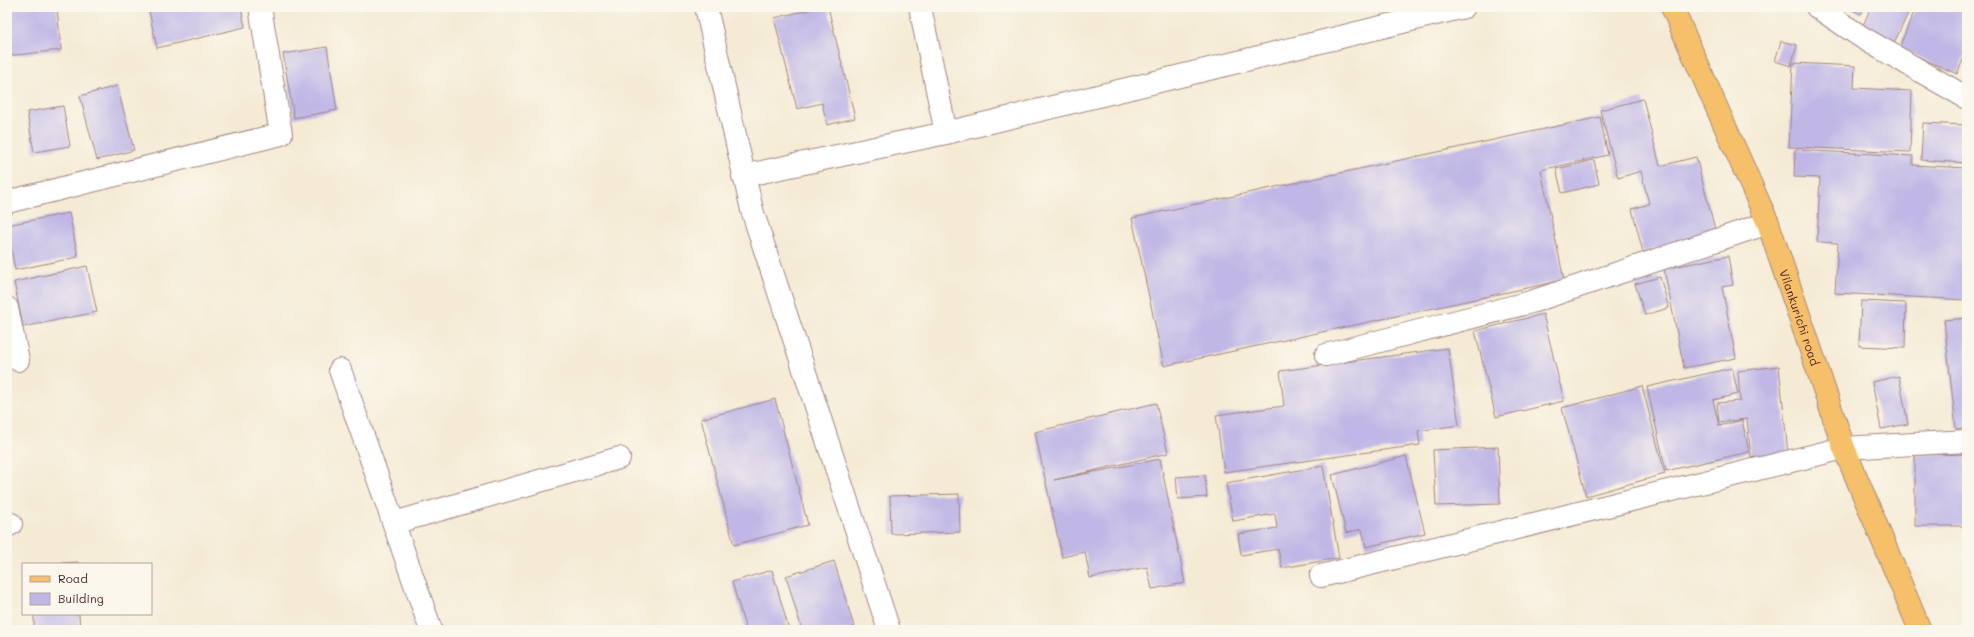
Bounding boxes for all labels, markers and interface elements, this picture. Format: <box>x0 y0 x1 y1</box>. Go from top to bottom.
street label: Vilankurichi road <box>1776 267 1824 368</box>
legend <box>22 563 152 615</box>
text: Road <box>58 570 88 586</box>
text: Building <box>58 590 104 606</box>

